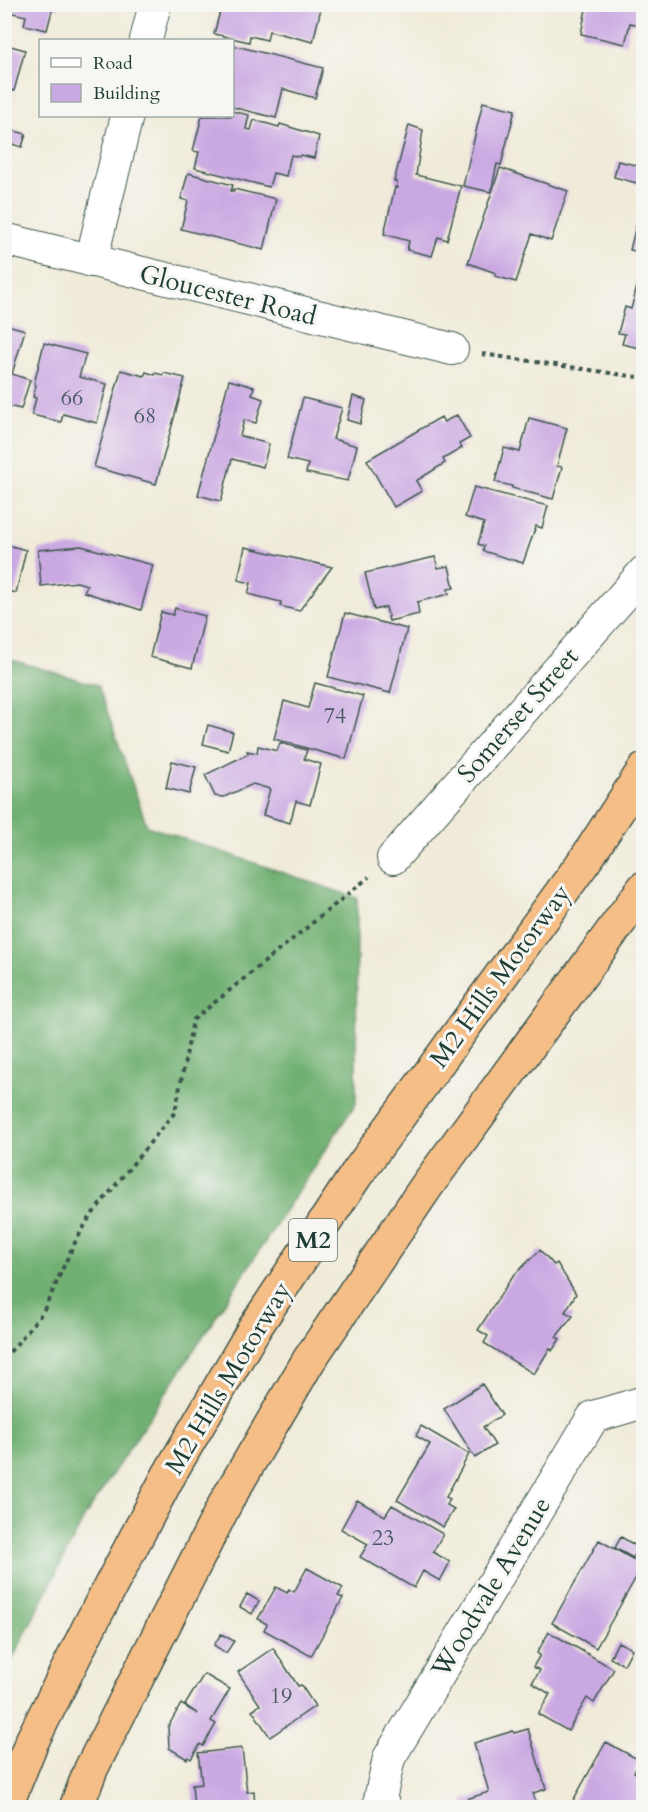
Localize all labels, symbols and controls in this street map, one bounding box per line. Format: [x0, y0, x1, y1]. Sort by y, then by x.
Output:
legend [39, 39, 234, 117]
text: Road [93, 51, 133, 76]
text: Building [93, 81, 161, 106]
street label: Gloucester Road [136, 256, 320, 334]
house number: 66 [61, 383, 83, 413]
house number: 68 [134, 401, 156, 431]
street label: Somerset Street [449, 640, 587, 790]
house number: 74 [324, 701, 346, 731]
street label: M2 Hills Motorway [422, 877, 579, 1075]
road number: M2 [289, 1219, 337, 1261]
street label: M2 Hills Motorway [157, 1275, 299, 1481]
street label: Woodvale Avenue [423, 1490, 559, 1685]
house number: 23 [372, 1523, 394, 1553]
house number: 19 [270, 1681, 292, 1711]

